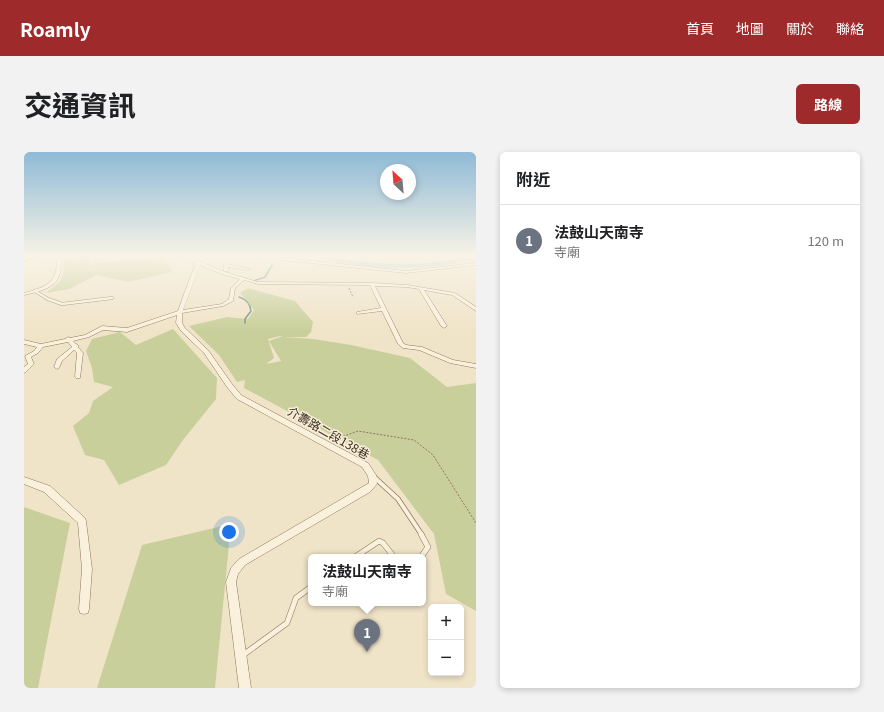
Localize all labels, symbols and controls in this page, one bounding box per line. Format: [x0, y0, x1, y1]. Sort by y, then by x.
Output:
text: Roamly [20, 15, 91, 42]
text: 首頁 [686, 18, 714, 38]
text: 地圖 [736, 18, 764, 38]
text: 關於 [786, 18, 814, 38]
text: 聯絡 [836, 18, 864, 38]
text: 交通資訊 [24, 84, 136, 124]
button: 路線 [796, 84, 860, 124]
north arrow [380, 164, 416, 200]
text: 附近 [516, 166, 550, 191]
text: 法鼓山天南寺 [554, 221, 644, 242]
text: 1 [525, 231, 533, 250]
text: 120 m [807, 231, 844, 250]
text: 寺廟 [554, 242, 580, 261]
street label: 介壽路二段138巷 [285, 402, 373, 462]
your location [219, 522, 239, 542]
popup [308, 554, 426, 606]
text: 法鼓山天南寺 [322, 560, 412, 581]
text: 寺廟 [322, 581, 348, 600]
map controls [428, 604, 464, 676]
button: + [428, 604, 464, 640]
pin: 1 [354, 619, 380, 652]
button: − [428, 640, 464, 676]

